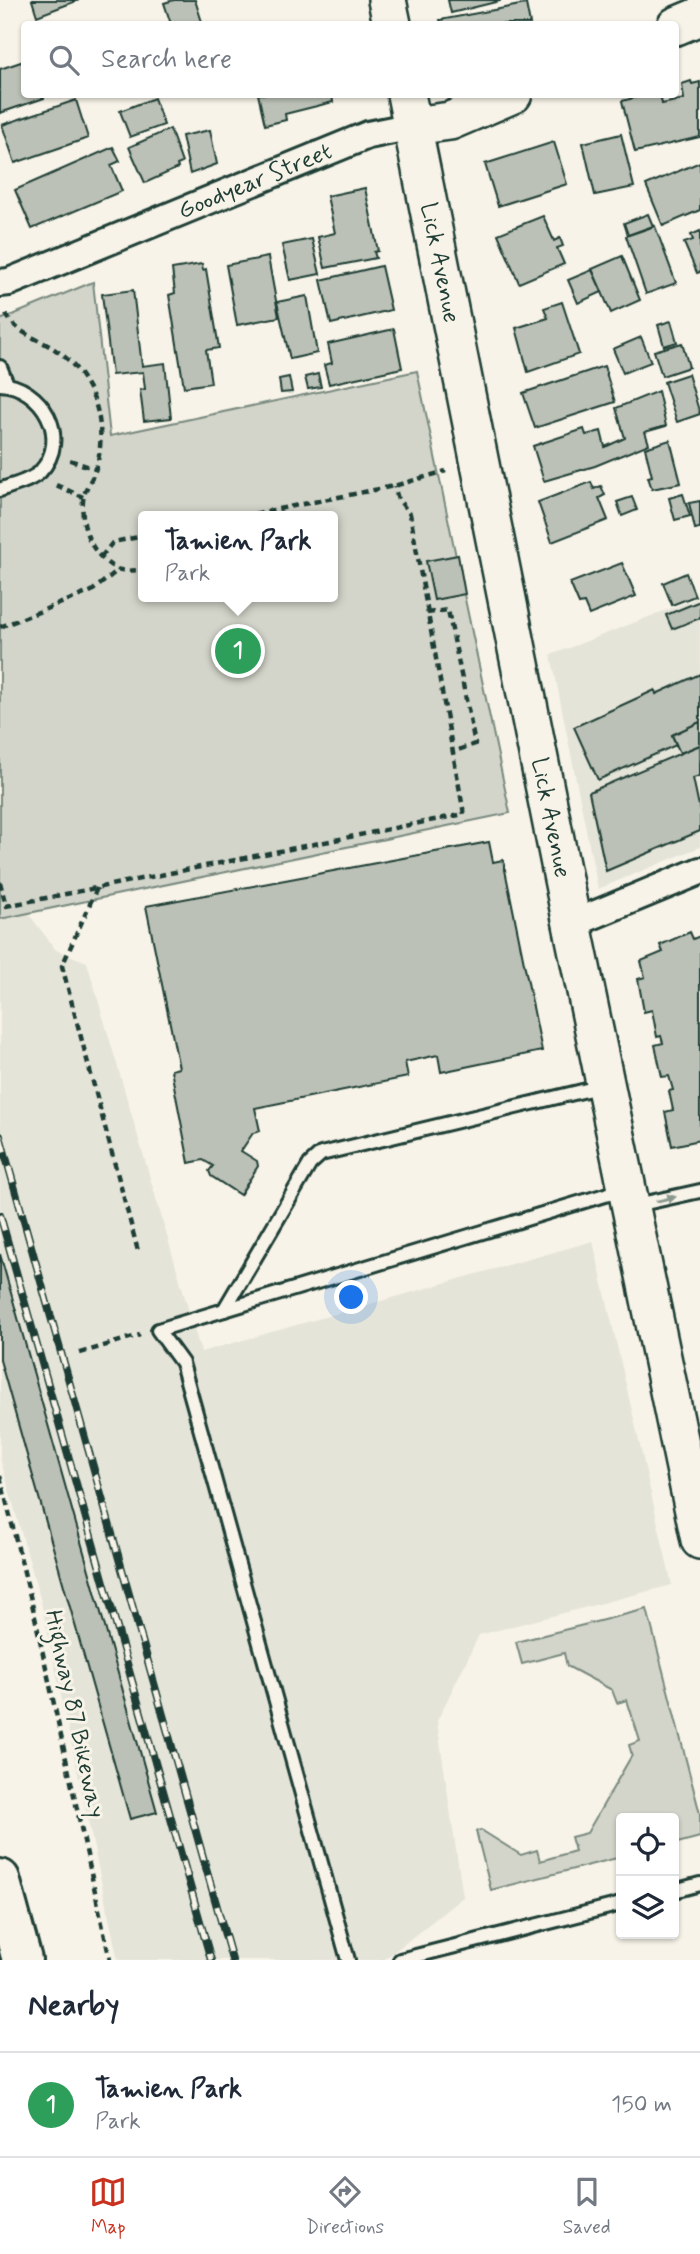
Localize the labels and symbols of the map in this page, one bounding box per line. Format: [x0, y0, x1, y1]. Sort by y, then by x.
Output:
street label: Goodyear Street [174, 136, 337, 227]
street label: Lick Avenue [413, 200, 467, 325]
pin: 1 [215, 625, 261, 677]
street label: Lick Avenue [524, 755, 578, 881]
one-way arrow [655, 1193, 677, 1204]
your location [334, 1280, 368, 1314]
street label: Highway 87 Bikeway [34, 1607, 111, 1822]

